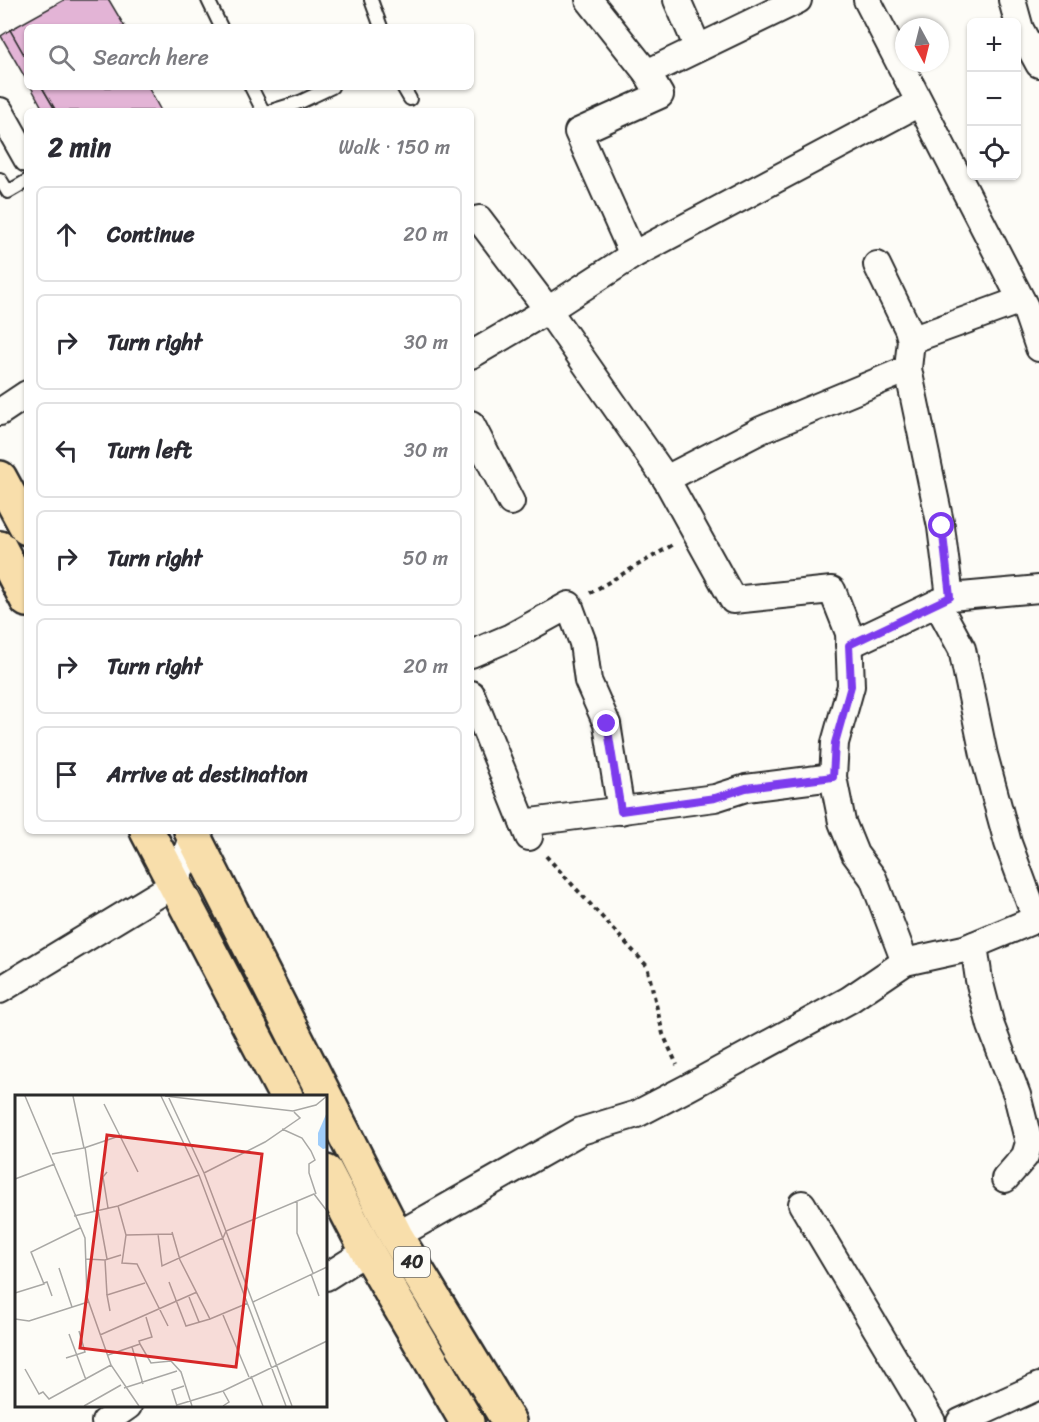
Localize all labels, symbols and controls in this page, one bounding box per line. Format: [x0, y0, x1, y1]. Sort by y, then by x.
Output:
north arrow [895, 18, 949, 72]
map controls [967, 18, 1021, 180]
button: + [967, 18, 1021, 72]
search box [24, 24, 474, 90]
text: Search here [93, 38, 209, 77]
icon: search [45, 41, 78, 74]
button: − [967, 72, 1021, 126]
text: 2 min [48, 124, 111, 170]
button: locate [967, 126, 1021, 180]
text: Walk · 150 m [338, 130, 450, 165]
text: Continue [107, 215, 195, 254]
text: 20 m [403, 217, 448, 252]
icon: ahead [50, 218, 83, 251]
text: Turn right [107, 323, 202, 362]
text: 30 m [404, 325, 448, 360]
icon: right [50, 326, 83, 359]
text: Turn left [107, 431, 192, 470]
text: 30 m [404, 433, 448, 468]
icon: left [50, 434, 83, 467]
route start [928, 512, 954, 538]
text: Turn right [107, 539, 202, 578]
text: 50 m [403, 541, 448, 576]
icon: right [50, 542, 83, 575]
text: Turn right [107, 647, 202, 686]
text: 20 m [403, 649, 448, 684]
icon: right [50, 650, 83, 683]
route end [593, 710, 619, 736]
text: Arrive at destination [107, 755, 308, 794]
icon: arrive [50, 758, 83, 791]
inset map [15, 1095, 327, 1407]
road number: 40 [394, 1247, 430, 1277]

